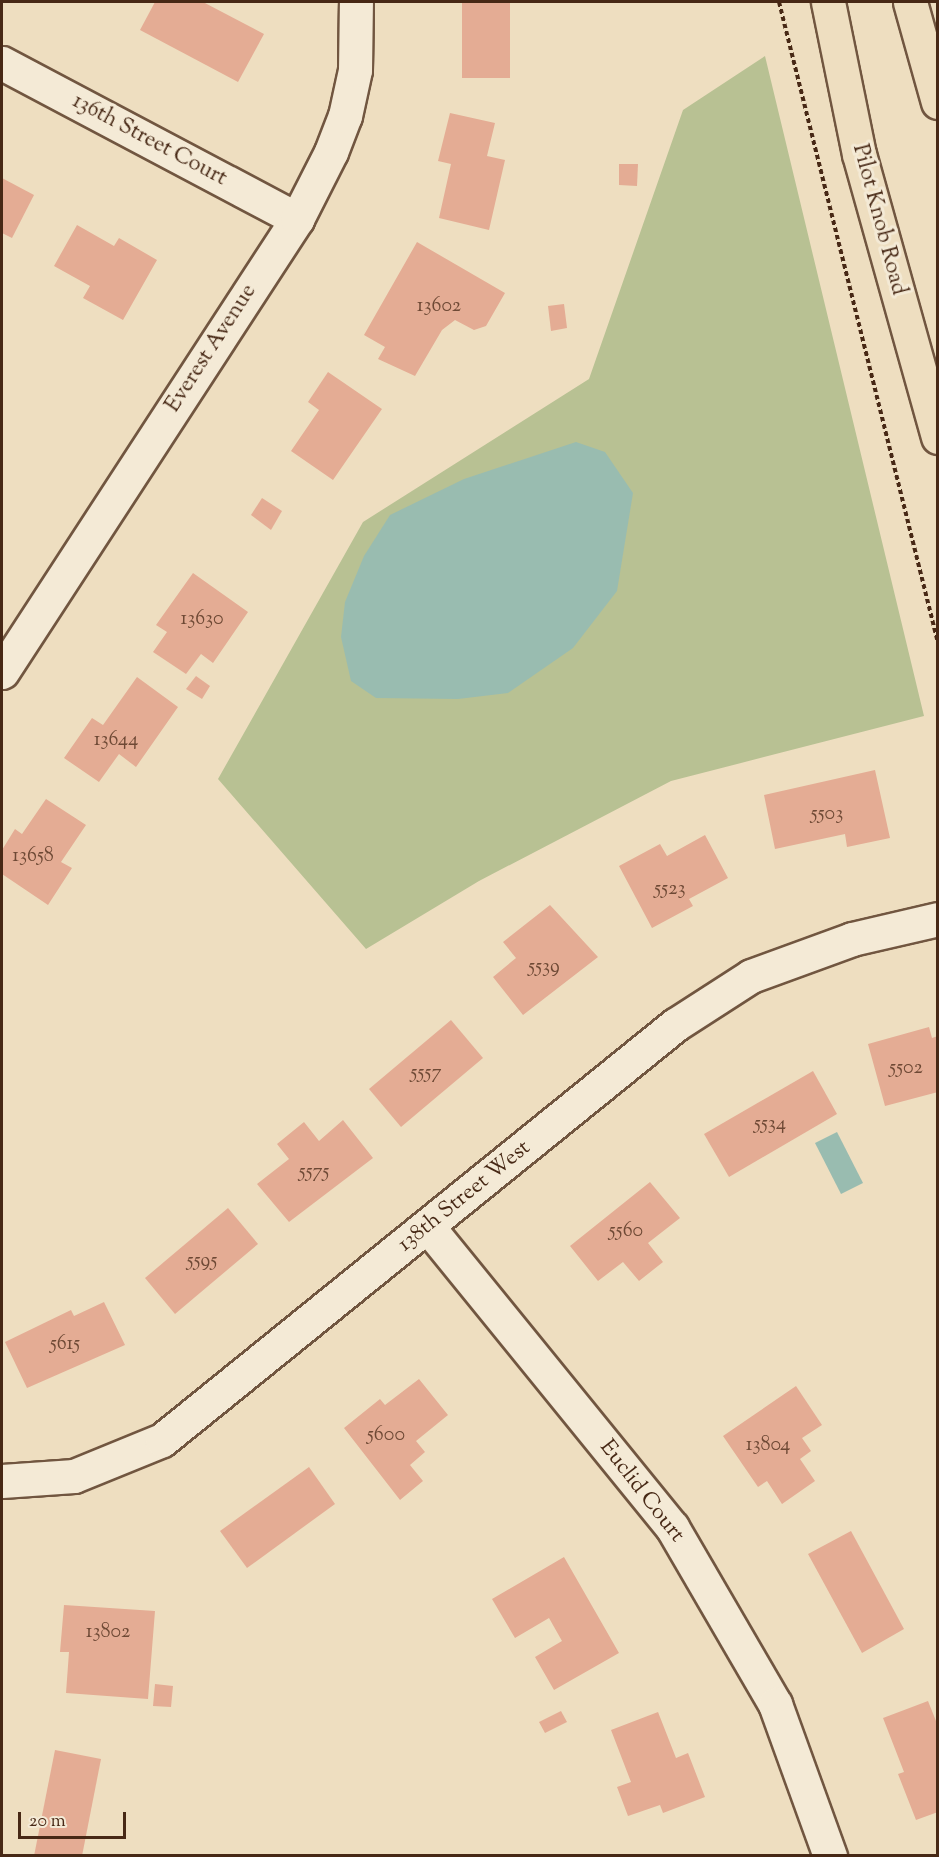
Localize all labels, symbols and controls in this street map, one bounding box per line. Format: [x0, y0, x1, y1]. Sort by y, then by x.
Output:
street label: 136th Street Court [67, 89, 231, 193]
street label: Pilot Knob Road [845, 142, 911, 298]
street label: Everest Avenue [161, 280, 263, 418]
house number: 13602 [417, 294, 461, 318]
house number: 13630 [180, 607, 224, 631]
house number: 13644 [94, 728, 138, 752]
house number: 5503 [811, 802, 843, 826]
house number: 13658 [12, 844, 54, 868]
house number: 5523 [654, 877, 686, 901]
house number: 5539 [528, 955, 560, 979]
house number: 5502 [889, 1056, 923, 1080]
house number: 5557 [411, 1061, 441, 1085]
house number: 5534 [754, 1112, 786, 1136]
street label: 138th Street West [393, 1136, 537, 1258]
house number: 5575 [299, 1160, 329, 1184]
house number: 5560 [609, 1219, 643, 1243]
house number: 5595 [187, 1249, 217, 1273]
house number: 5615 [50, 1332, 80, 1356]
house number: 5600 [367, 1423, 405, 1447]
house number: 13804 [746, 1433, 790, 1457]
street label: Euclid Court [593, 1435, 689, 1549]
house number: 13802 [86, 1620, 130, 1644]
scale bar [21, 1800, 129, 1838]
text: 20 m [29, 1809, 66, 1835]

